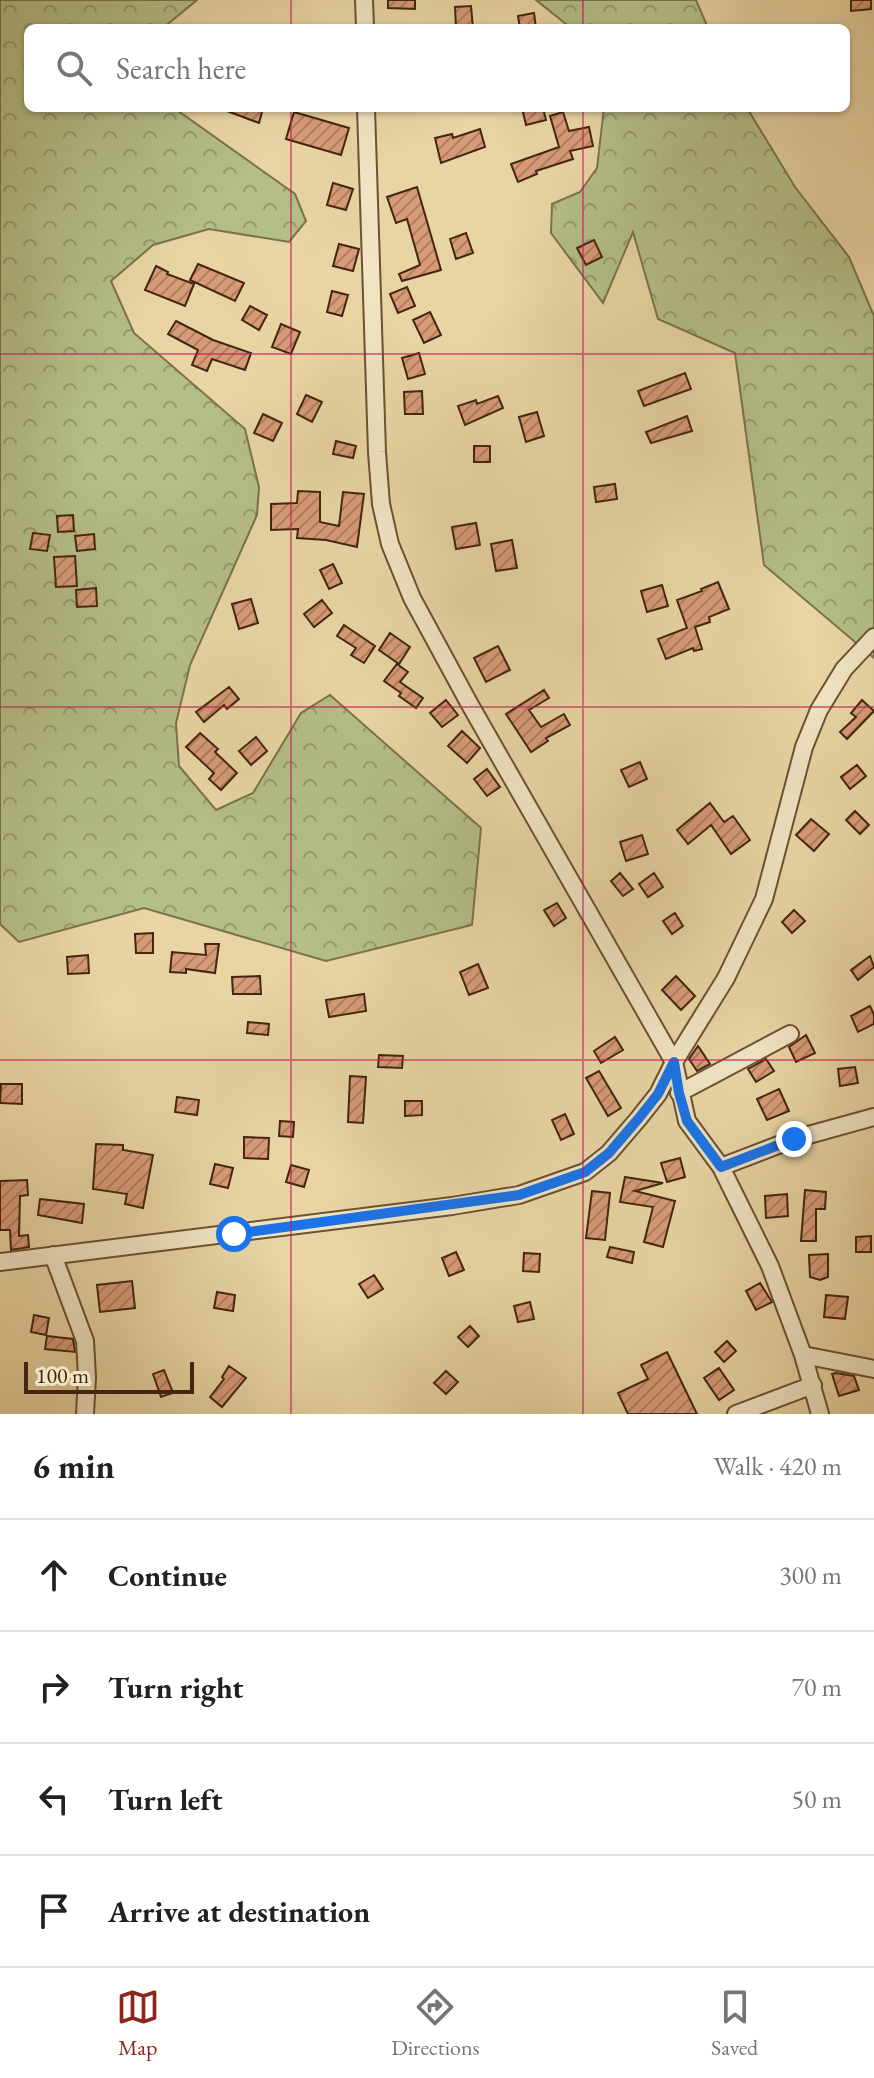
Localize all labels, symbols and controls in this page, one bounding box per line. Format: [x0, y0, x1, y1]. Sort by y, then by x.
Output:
search box [24, 24, 850, 112]
icon: search [52, 46, 96, 90]
text: Search here [116, 49, 246, 88]
route end [776, 1121, 812, 1157]
route start [216, 1216, 252, 1252]
scale bar [24, 1358, 194, 1394]
text: 100 m [36, 1361, 89, 1390]
text: 6 min [32, 1444, 115, 1488]
text: Walk · 420 m [714, 1449, 842, 1483]
icon: ahead [32, 1553, 76, 1597]
text: Continue [108, 1556, 227, 1595]
text: 300 m [779, 1558, 842, 1592]
icon: right [32, 1665, 76, 1709]
text: Turn right [108, 1668, 244, 1707]
text: 70 m [792, 1670, 842, 1704]
icon: left [32, 1777, 76, 1821]
text: Turn left [108, 1780, 222, 1819]
text: 50 m [792, 1782, 842, 1816]
icon: arrive [32, 1889, 76, 1933]
text: Arrive at destination [108, 1892, 370, 1931]
tab: Map [116, 1985, 160, 2062]
tab: Directions [391, 1985, 480, 2062]
tab: Saved [711, 1985, 758, 2062]

